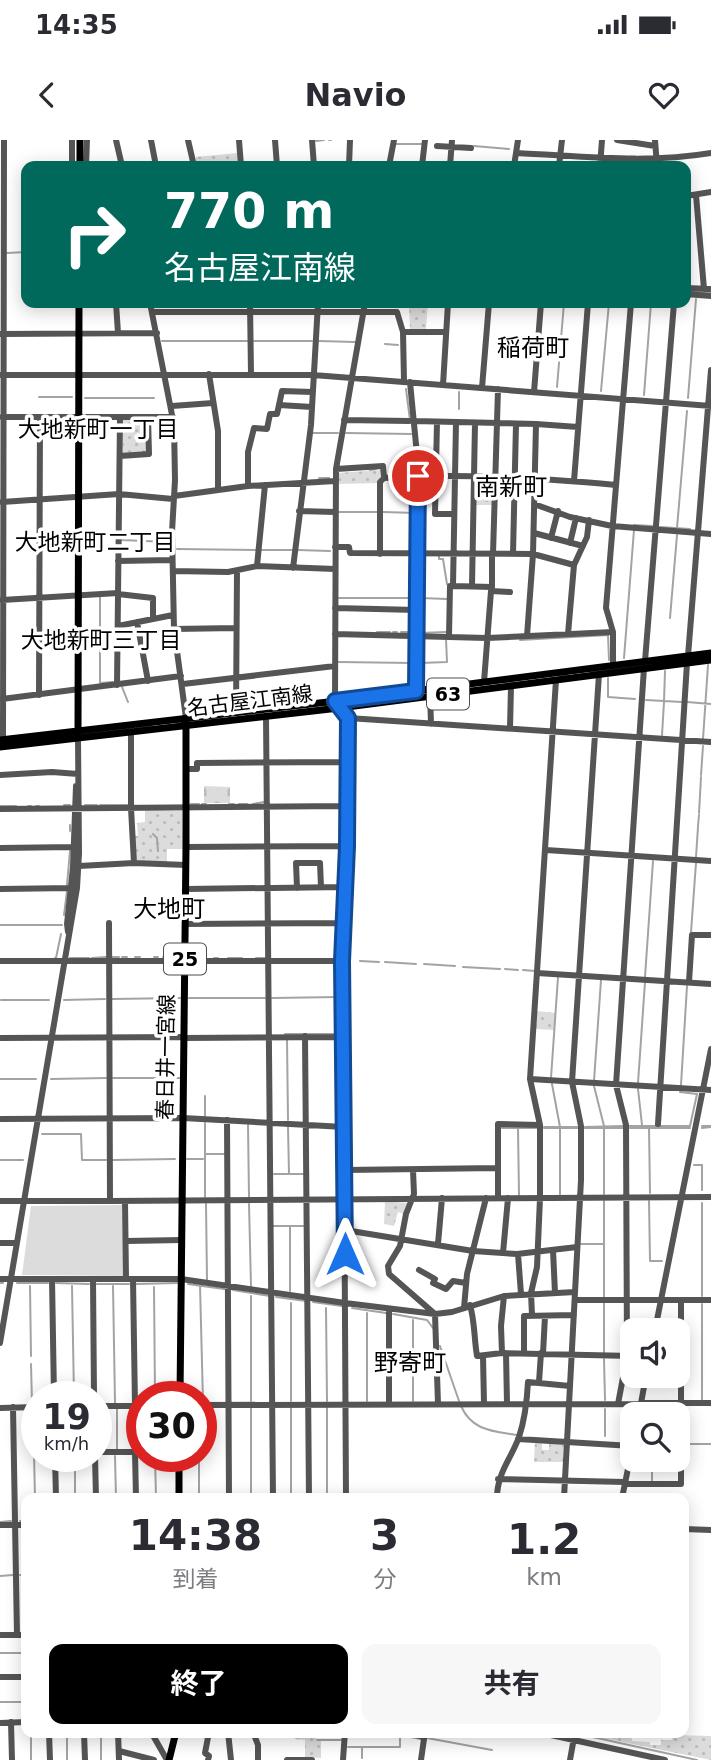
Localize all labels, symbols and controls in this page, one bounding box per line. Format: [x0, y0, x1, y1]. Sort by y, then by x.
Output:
text: 14:35 [35, 10, 118, 40]
icon: back [28, 76, 66, 114]
text: Navio [304, 76, 407, 114]
icon: heart [645, 76, 683, 114]
text: 770 m [164, 183, 334, 240]
icon: right [49, 189, 140, 280]
text: 名古屋江南線 [164, 249, 356, 287]
district label: 稲荷町 [497, 334, 569, 362]
district label: 大地新町一丁目 [18, 416, 179, 442]
pin [388, 446, 448, 506]
icon: arrive [399, 457, 437, 495]
district label: 南新町 [475, 473, 547, 501]
district label: 大地新町二丁目 [15, 529, 176, 555]
district label: 大地新町三丁目 [21, 627, 182, 653]
road number: 63 [427, 678, 469, 709]
street label: 名古屋江南線 [186, 681, 314, 721]
district label: 大地町 [133, 895, 205, 923]
road number: 25 [164, 944, 206, 974]
street label: 春日井一宮線 [153, 994, 179, 1120]
position arrow [308, 1217, 382, 1291]
map controls [620, 1318, 690, 1472]
button: sound [620, 1318, 690, 1388]
district label: 野寄町 [374, 1349, 446, 1377]
speed limit sign: 30 [126, 1381, 217, 1472]
text: 19 [42, 1397, 91, 1437]
button: search [620, 1402, 690, 1472]
text: km/h [44, 1433, 89, 1454]
text: 14:38 [129, 1511, 262, 1560]
text: 3 [370, 1511, 399, 1560]
text: 1.2 [507, 1515, 581, 1564]
text: km [526, 1564, 562, 1590]
text: 到着 [173, 1566, 219, 1592]
text: 分 [373, 1566, 396, 1592]
button: 終了 [49, 1644, 348, 1724]
button: 共有 [362, 1644, 661, 1724]

